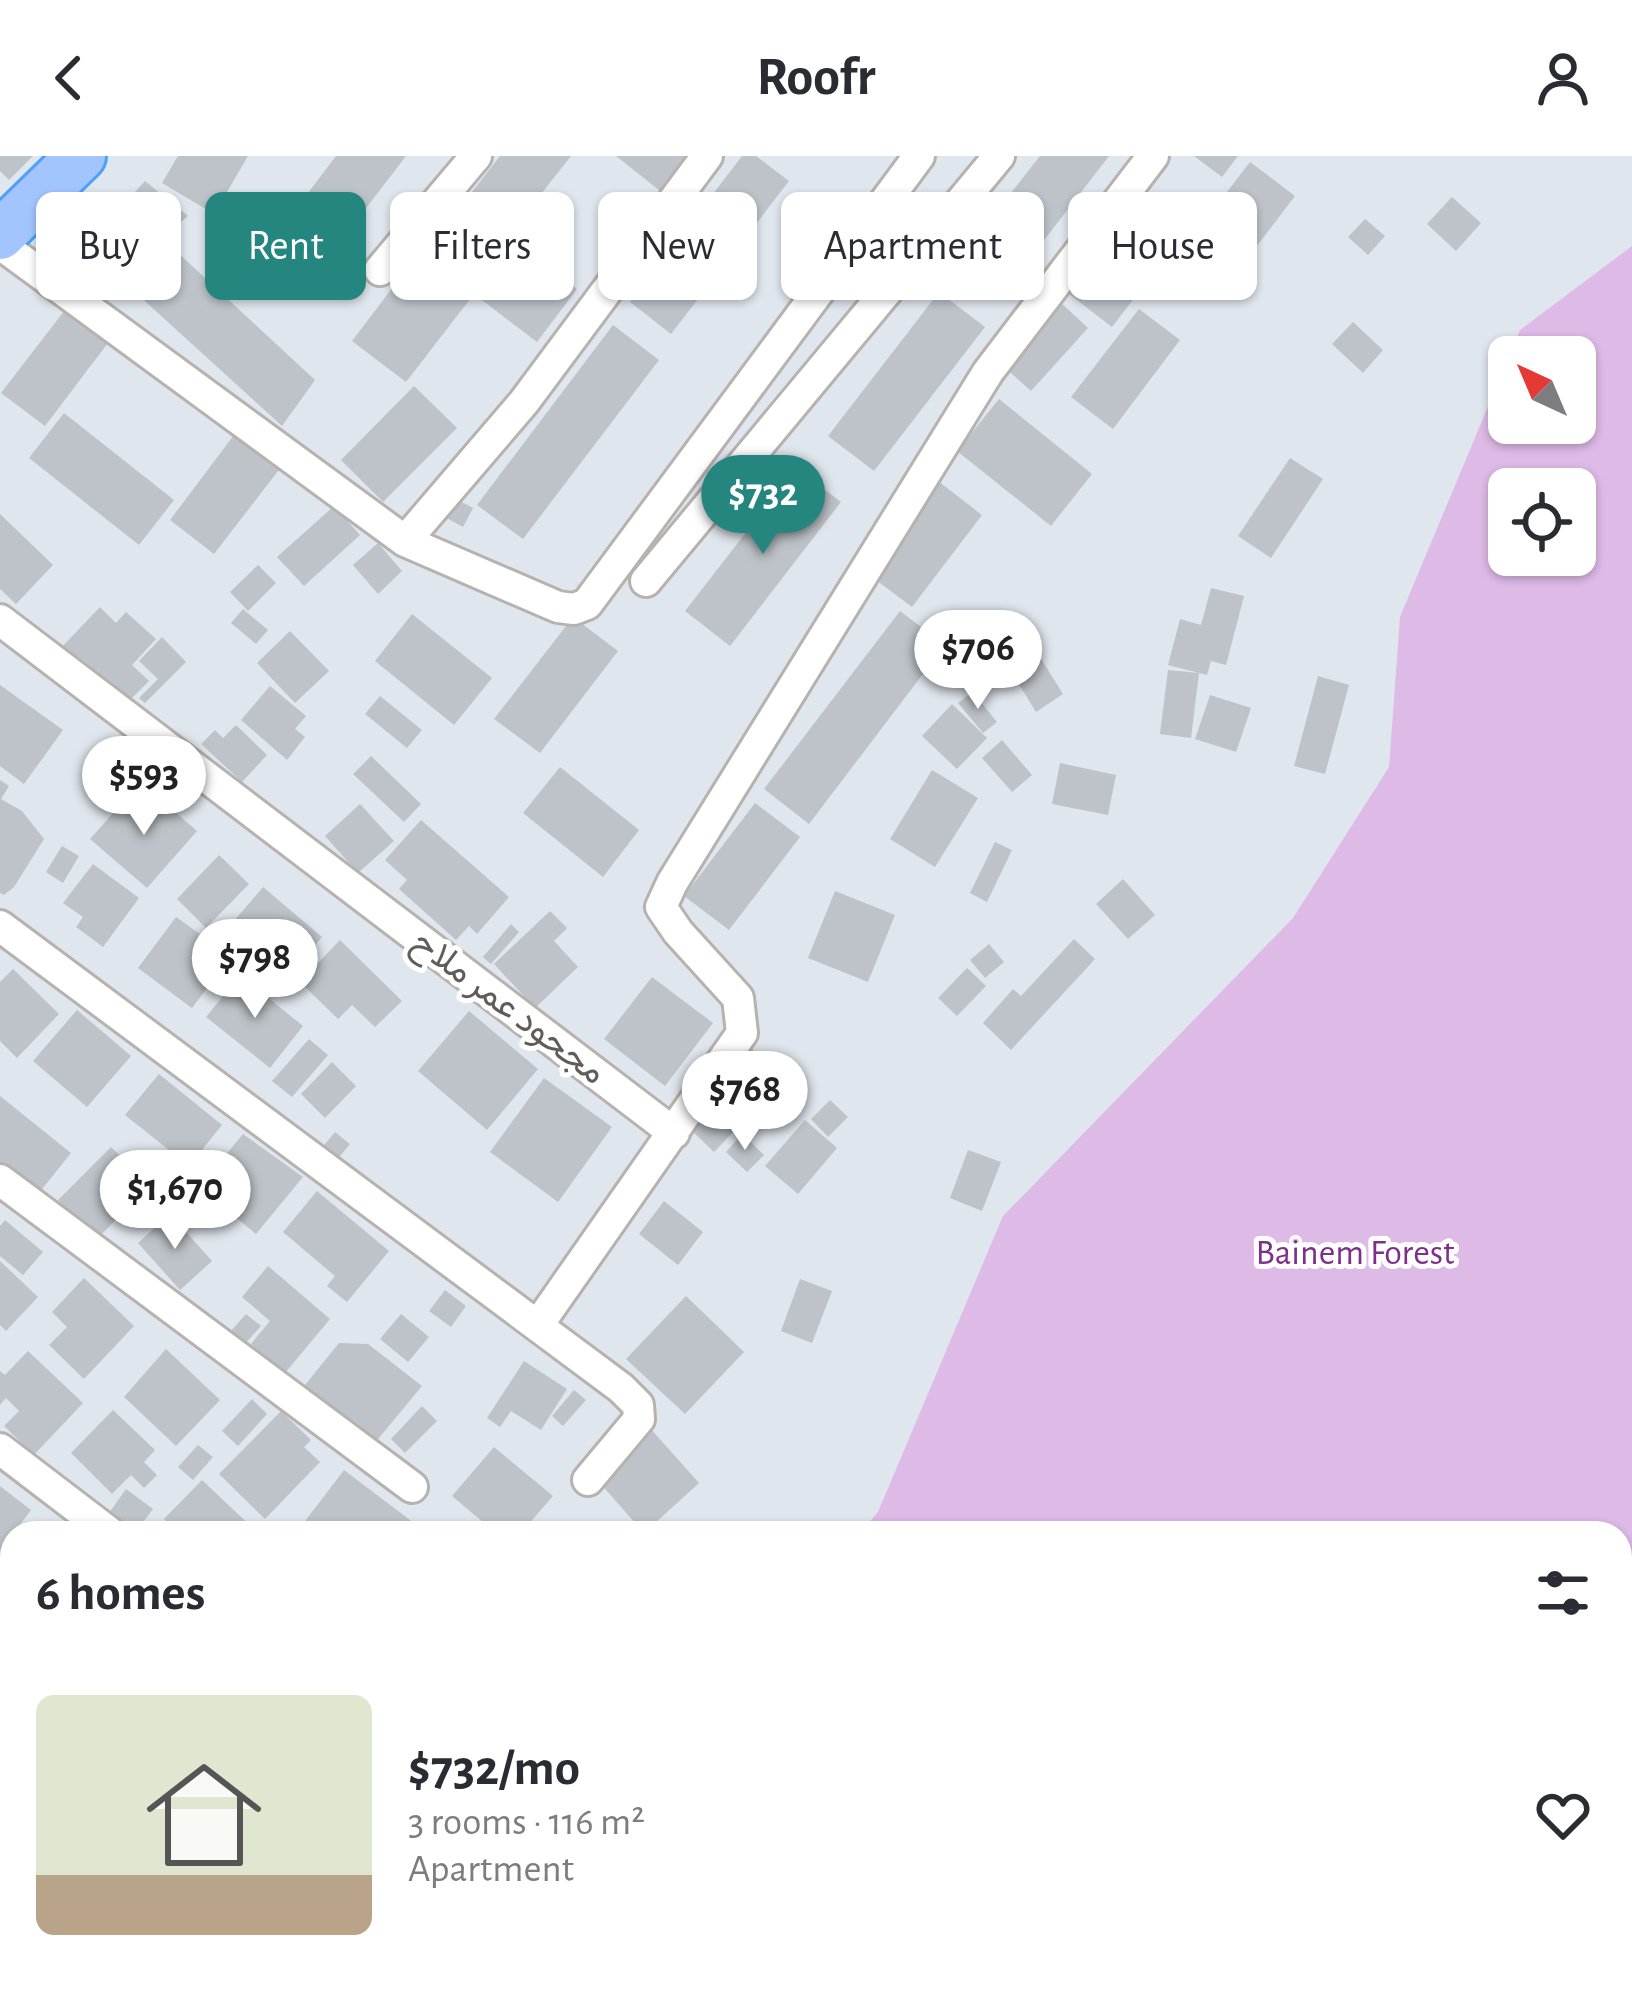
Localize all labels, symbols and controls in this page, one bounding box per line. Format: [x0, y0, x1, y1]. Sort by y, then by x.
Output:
icon: back [36, 45, 102, 111]
icon: person [1530, 45, 1596, 111]
text: Roofr [757, 51, 875, 105]
chip: Buy [36, 192, 181, 300]
chip: Rent [205, 192, 366, 300]
chip: Filters [390, 192, 574, 300]
chip: New [598, 192, 757, 300]
chip: Apartment [781, 192, 1044, 300]
chip: House [1068, 192, 1257, 300]
north arrow [1488, 336, 1596, 444]
map controls [1488, 336, 1596, 576]
pin: $732 [692, 455, 834, 557]
button: locate [1488, 468, 1596, 576]
text: $732 [728, 474, 798, 513]
pin: $706 [907, 610, 1049, 712]
text: $706 [941, 629, 1015, 668]
pin: $593 [73, 736, 215, 838]
text: $593 [109, 755, 179, 794]
pin: $798 [184, 919, 326, 1021]
street label: مجحود عمر ملاح [403, 923, 612, 1095]
text: $798 [219, 938, 291, 977]
pin: $768 [674, 1051, 816, 1153]
text: $768 [709, 1070, 781, 1109]
pin: $1,670 [77, 1150, 273, 1252]
text: $1,670 [127, 1169, 223, 1208]
park label: Bainem Forest [1255, 1235, 1455, 1271]
icon: filters [1530, 1560, 1596, 1626]
text: 6 homes [36, 1568, 205, 1619]
icon: home [132, 1743, 276, 1887]
text: $732/mo [408, 1743, 580, 1794]
icon: heart [1530, 1782, 1596, 1848]
text: 3 rooms · 116 m² [408, 1803, 645, 1842]
text: Apartment [408, 1850, 574, 1889]

